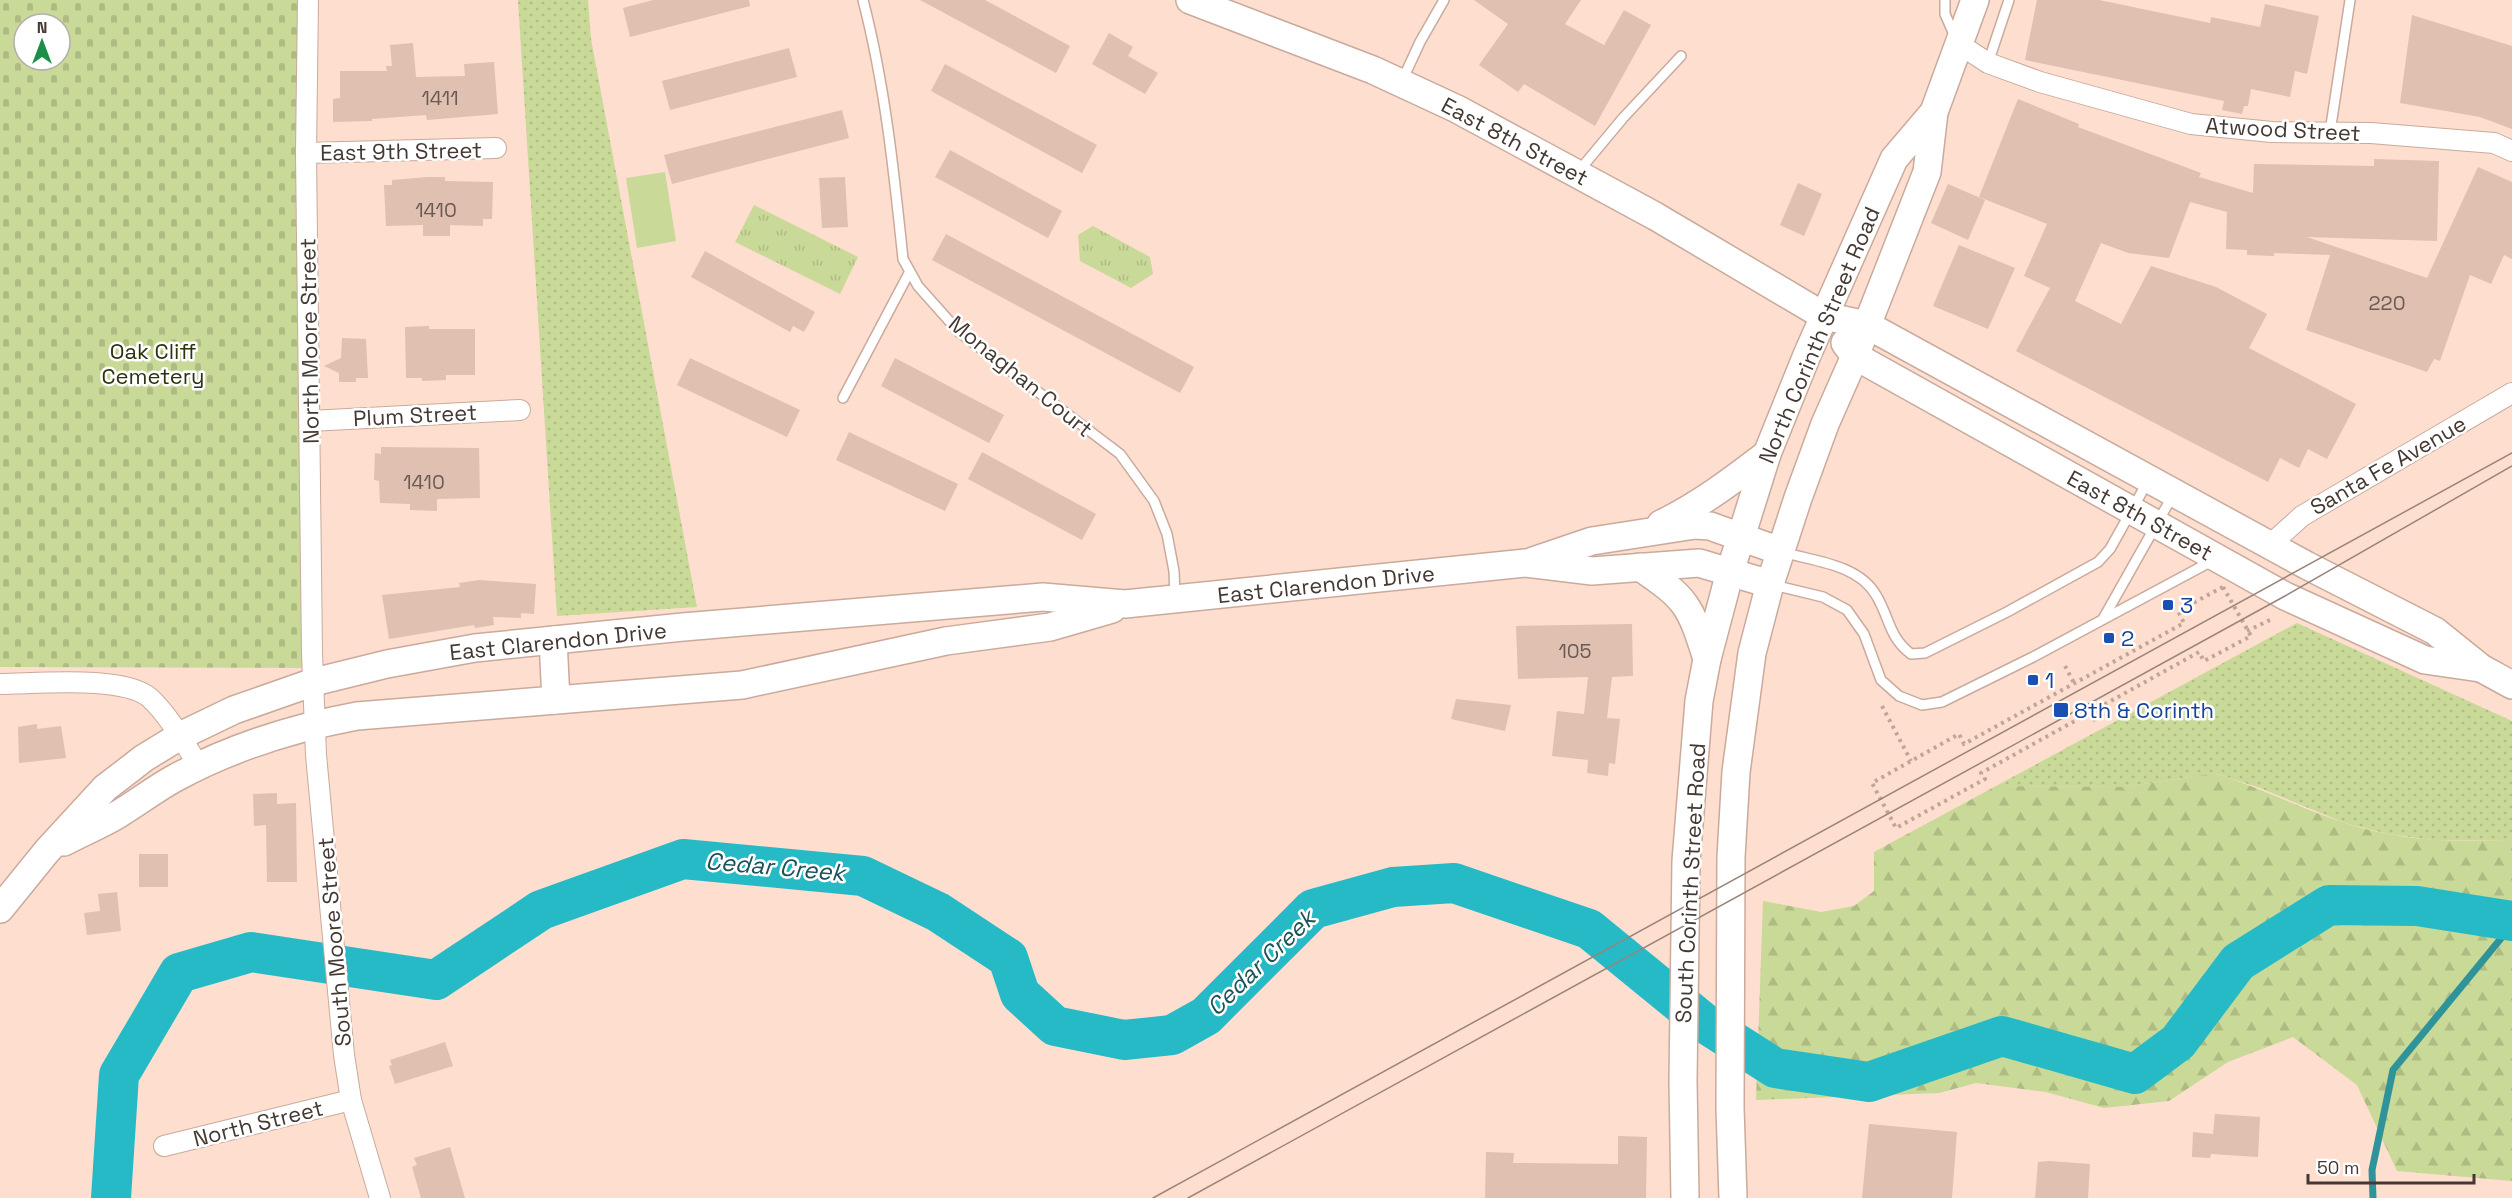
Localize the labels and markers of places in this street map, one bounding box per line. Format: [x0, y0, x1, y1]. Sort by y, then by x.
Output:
place label: 3 [2180, 591, 2193, 619]
marker: 3 [2161, 598, 2175, 612]
place label: 2 [2121, 624, 2134, 652]
marker: 2 [2102, 631, 2116, 645]
place label: 1 [2045, 666, 2054, 694]
marker: 1 [2026, 673, 2040, 687]
place label: 8th & Corinth [2074, 696, 2214, 724]
marker: 8th & Corinth [2052, 701, 2070, 719]

